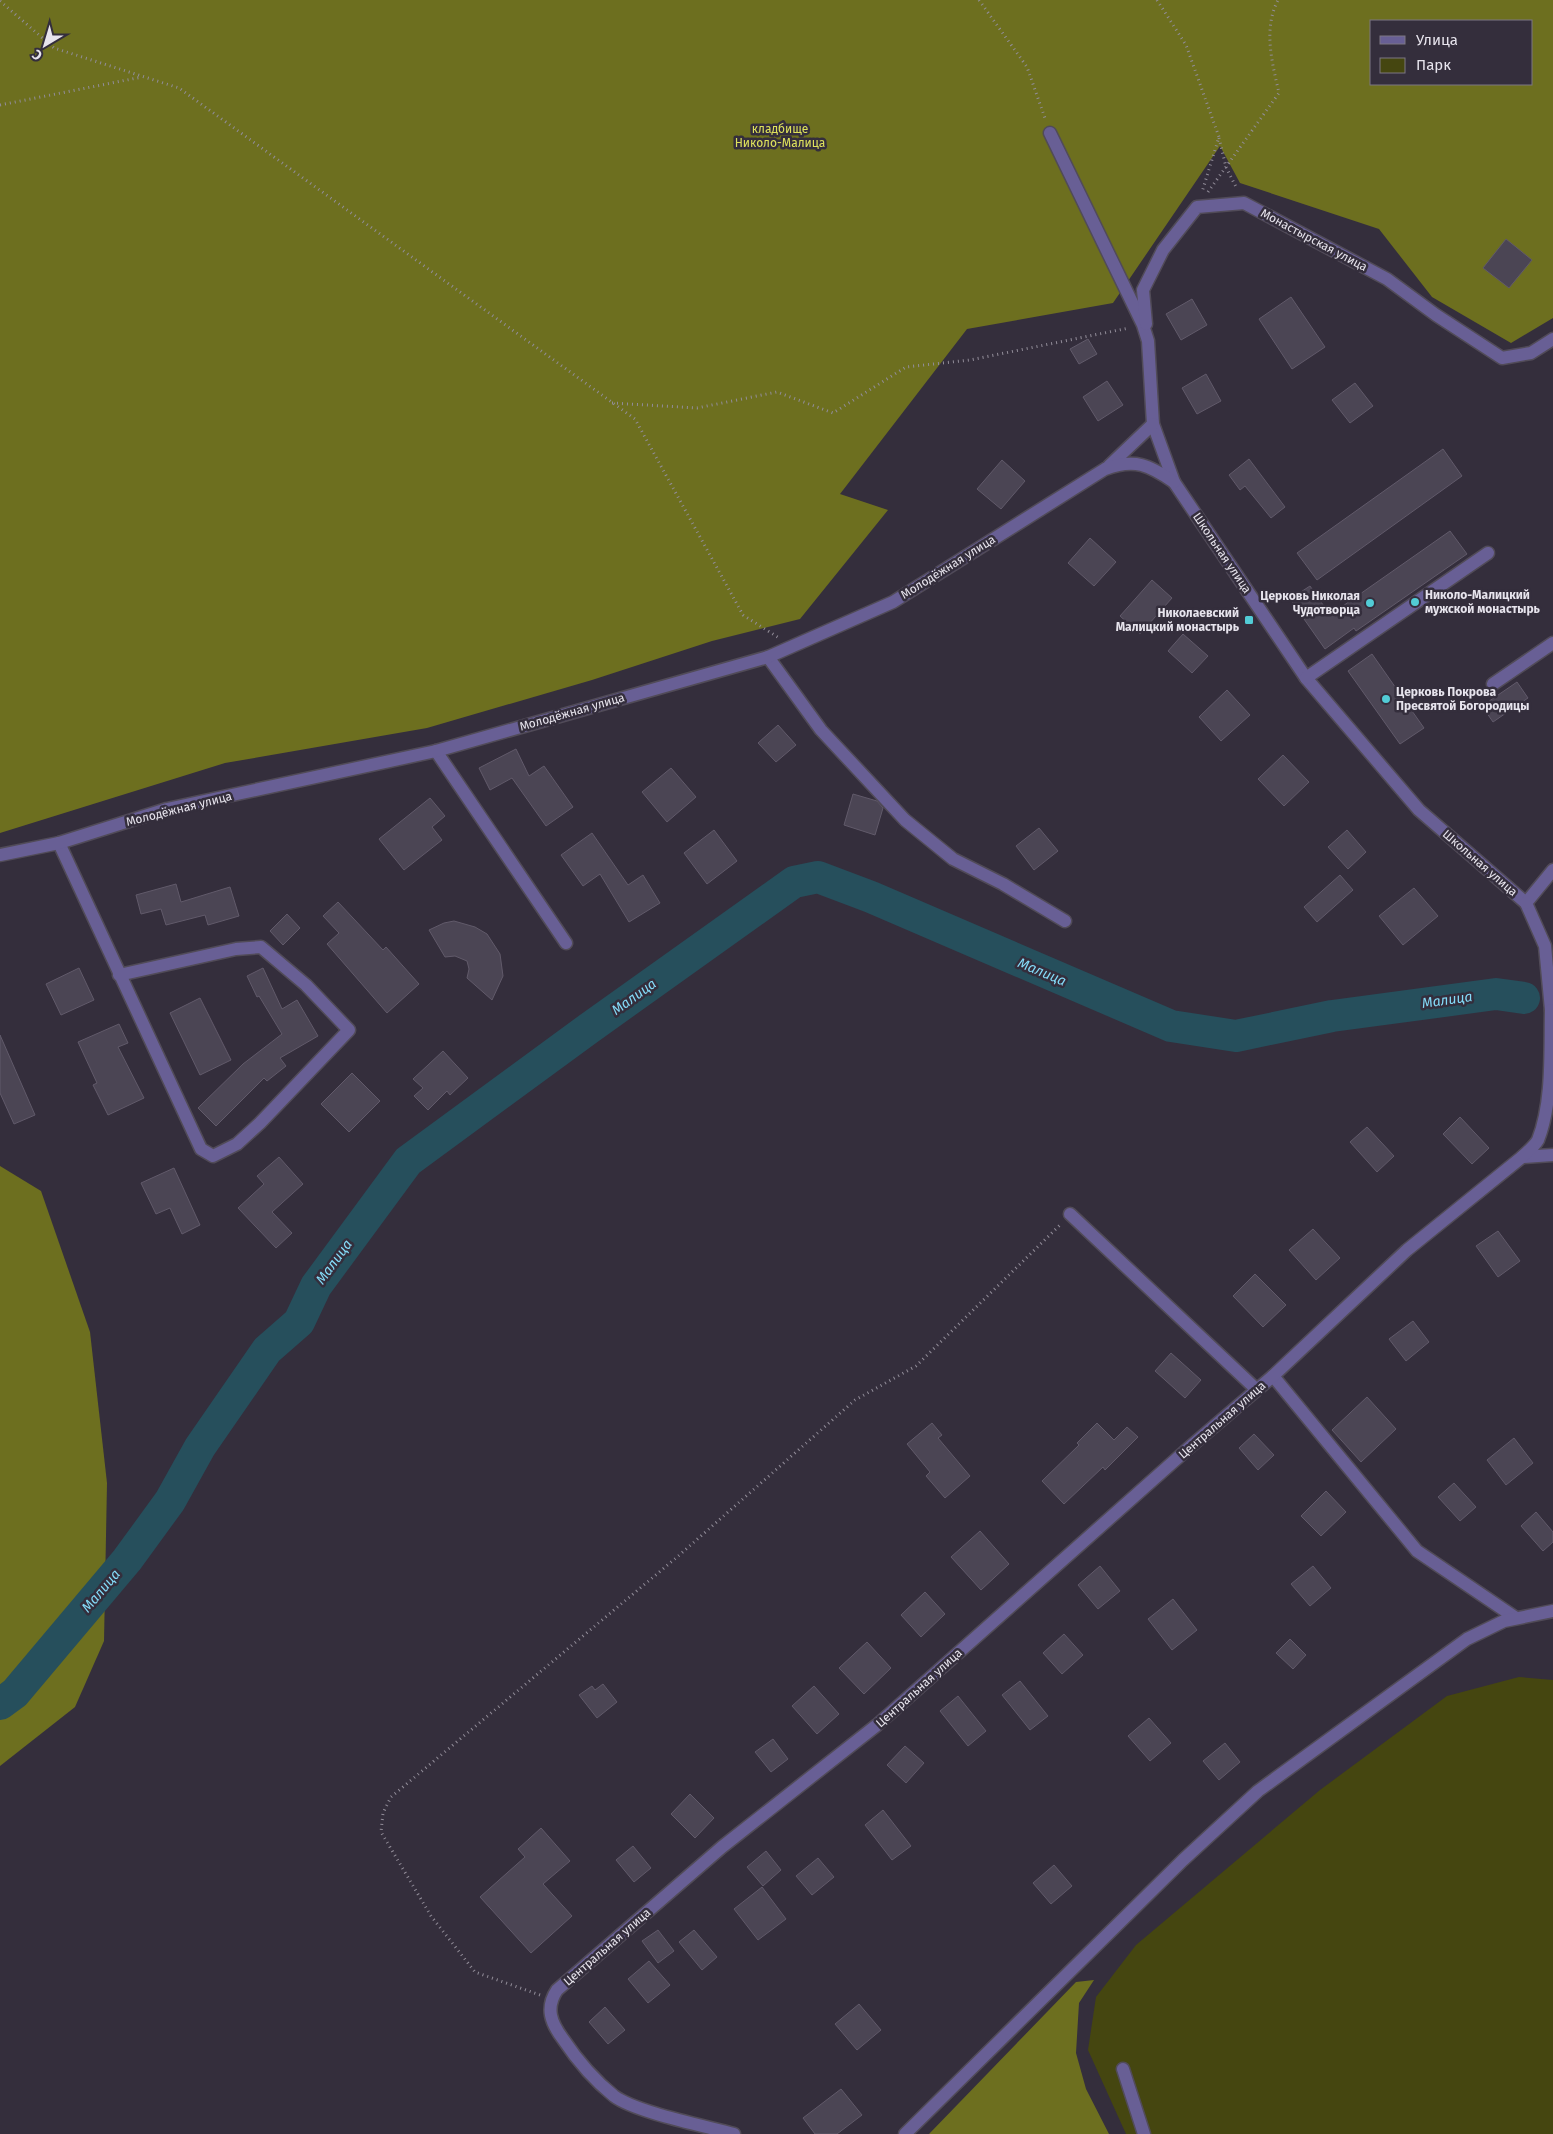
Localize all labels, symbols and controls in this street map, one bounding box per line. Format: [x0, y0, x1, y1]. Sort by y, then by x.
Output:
north arrow [20, 20, 70, 70]
legend [1370, 20, 1533, 85]
text: Улица [1416, 31, 1458, 49]
text: С [29, 46, 46, 64]
text: Парк [1416, 56, 1451, 74]
park label: кладбище Николо-Малица [735, 122, 825, 150]
street label: Монастырская улица [1258, 206, 1370, 274]
street label: Школьная улица [1190, 510, 1254, 596]
street label: Молодёжная улица [898, 532, 998, 602]
place label: Николо-Малицкий мужской монастырь [1425, 588, 1541, 616]
place label: Церковь Николая Чудотворца [1260, 589, 1360, 617]
marker: Николо-Малицкий мужской монастырь [1409, 596, 1421, 608]
marker: Церковь Николая Чудотворца [1364, 597, 1376, 609]
place label: Николаевский Малицкий монастырь [1116, 606, 1240, 634]
marker: Николаевский Малицкий монастырь [1243, 614, 1255, 626]
place label: Церковь Покрова Пресвятой Богородицы [1396, 685, 1529, 713]
street label: Молодёжная улица [518, 690, 626, 734]
marker: Церковь Покрова Пресвятой Богородицы [1380, 693, 1392, 705]
street label: Молодёжная улица [125, 789, 233, 829]
street label: Школьная улица [1440, 827, 1520, 899]
water label: Малица [1015, 954, 1069, 990]
water label: Малица [608, 975, 660, 1019]
water label: Малица [1421, 988, 1473, 1012]
water label: Малица [312, 1236, 356, 1288]
street label: Центральная улица [1176, 1378, 1268, 1462]
water label: Малица [78, 1566, 124, 1616]
street label: Центральная улица [873, 1646, 965, 1730]
street label: Центральная улица [561, 1905, 653, 1989]

